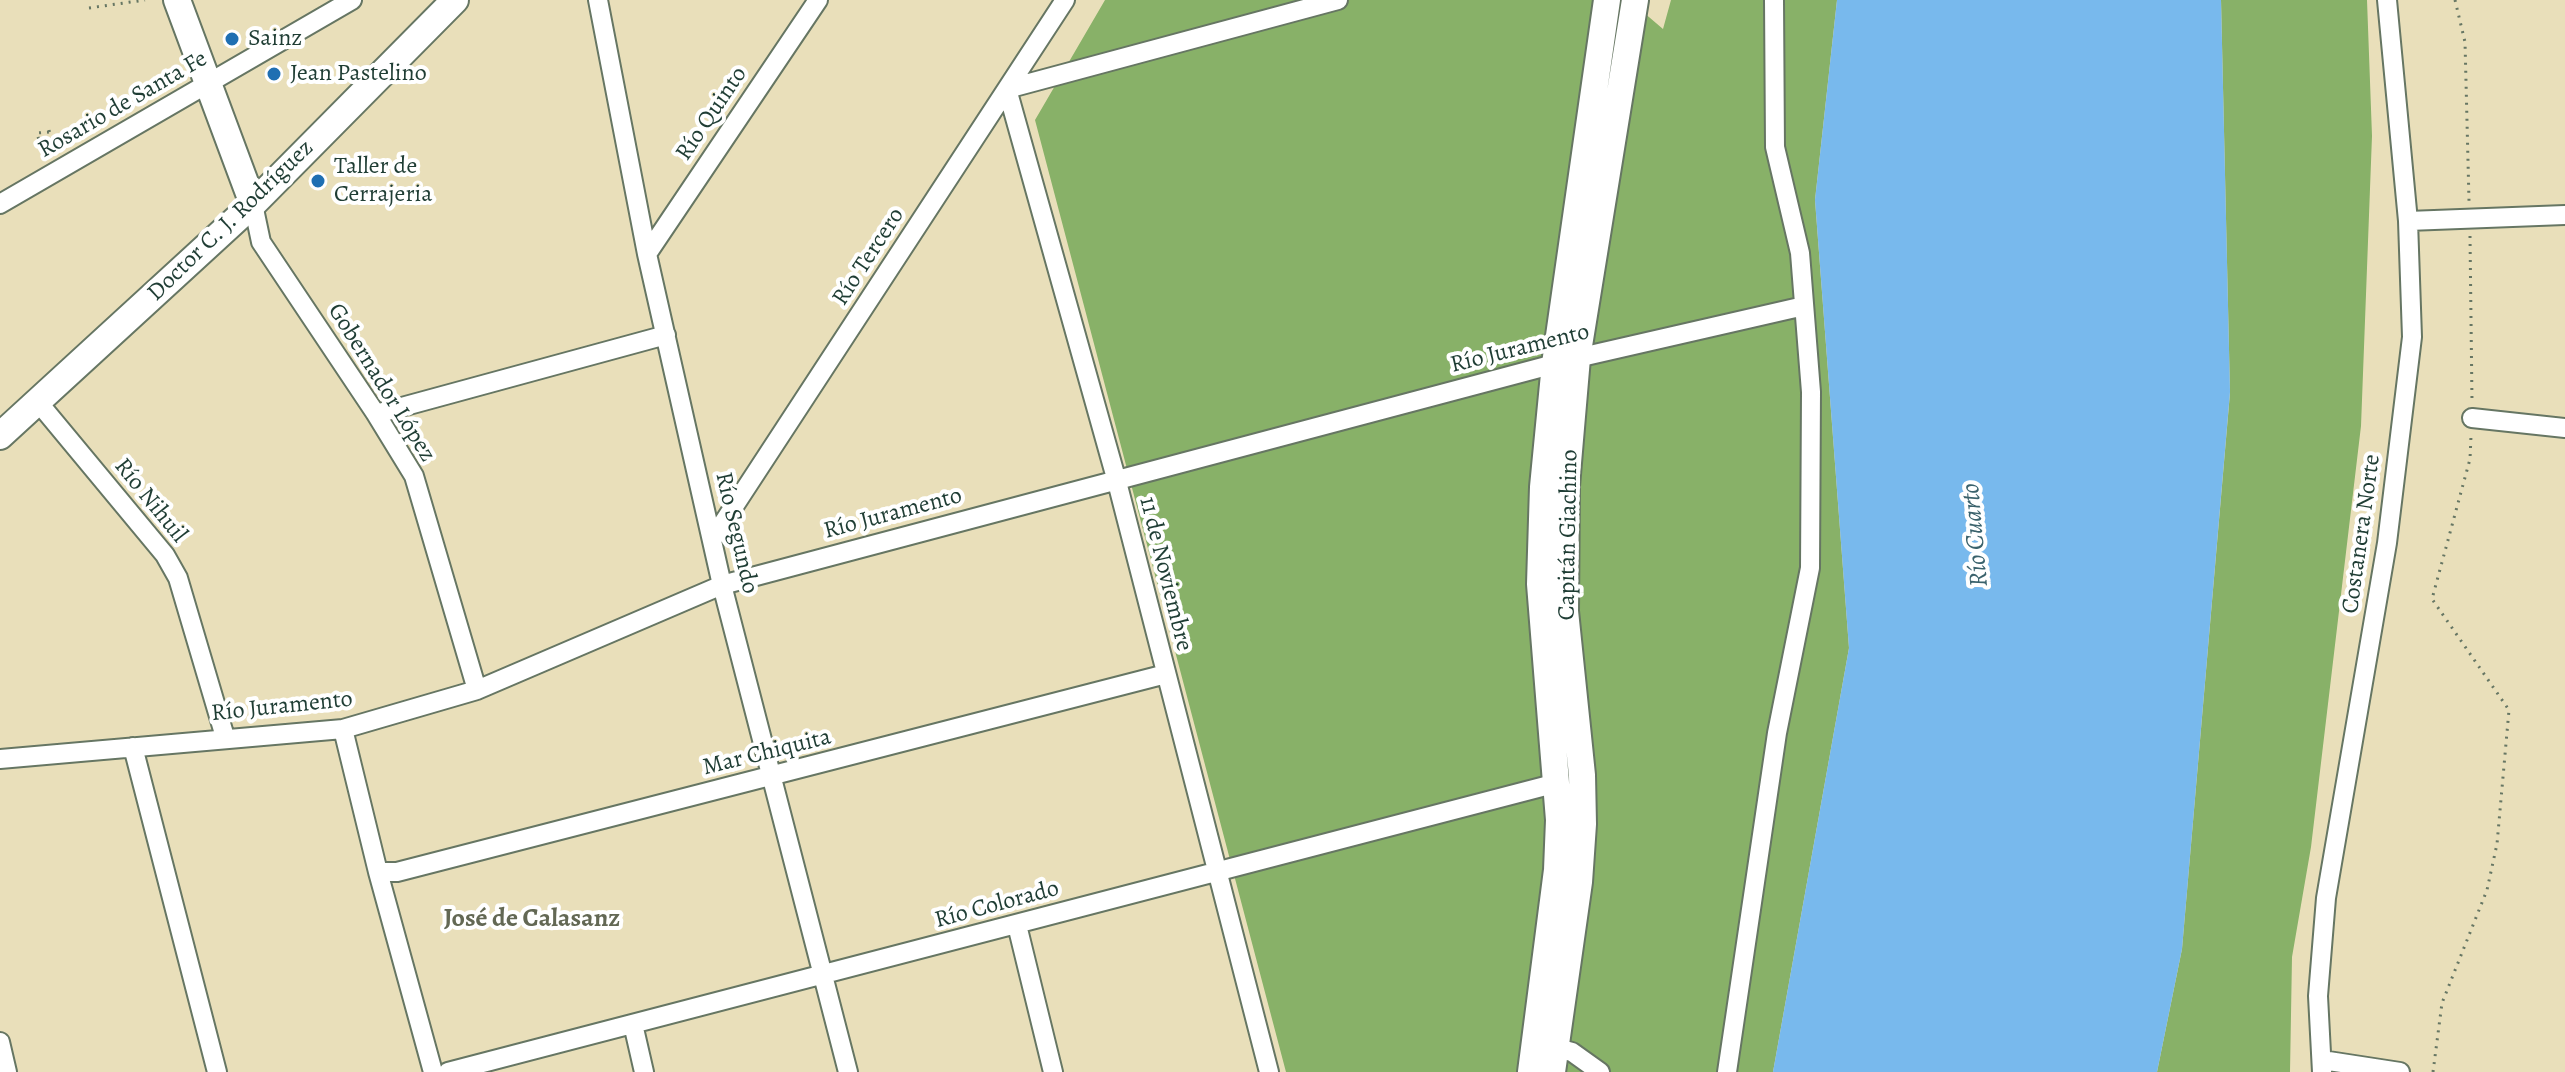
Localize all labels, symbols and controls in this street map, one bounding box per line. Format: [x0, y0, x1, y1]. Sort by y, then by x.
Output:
place label: Sainz [248, 25, 302, 53]
marker: Sainz [223, 30, 241, 48]
street label: Rosario de Santa Fe [33, 45, 213, 165]
place label: Jean Pastelino [290, 60, 427, 88]
street label: Río Quinto [670, 61, 754, 167]
marker: Jean Pastelino [265, 65, 283, 83]
street label: Doctor C. J. Rodríguez [142, 134, 320, 308]
place label: Taller de Cerrajeria [334, 153, 433, 209]
marker: Taller de Cerrajeria [309, 172, 327, 190]
street label: Río Tercero [827, 203, 911, 311]
street label: Gobernador López [321, 298, 441, 468]
street label: Río Juramento [1448, 318, 1592, 380]
street label: Capitán Giachino [1553, 449, 1585, 621]
street label: Costanera Norte [2337, 452, 2387, 616]
street label: Río Nihuil [107, 453, 193, 549]
street label: Río Segundo [708, 470, 764, 596]
street label: Río Juramento [821, 482, 965, 546]
water label: Río Cuarto [1956, 482, 1996, 588]
street label: 11 de Noviembre [1132, 494, 1198, 654]
street label: Río Juramento [210, 685, 354, 729]
street label: Mar Chiquita [700, 723, 834, 783]
street label: Río Colorado [932, 875, 1062, 935]
district label: José de Calasanz [444, 904, 620, 936]

